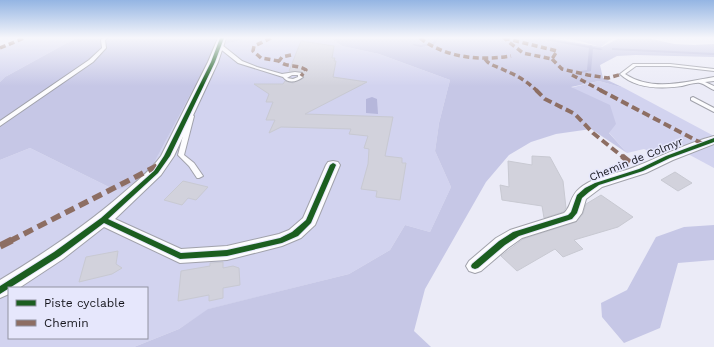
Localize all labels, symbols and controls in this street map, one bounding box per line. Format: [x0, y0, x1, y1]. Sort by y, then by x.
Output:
street label: Chemin de Colmyr [588, 135, 685, 184]
legend [8, 287, 148, 339]
text: Piste cyclable [44, 296, 125, 310]
text: Chemin [44, 316, 89, 330]

